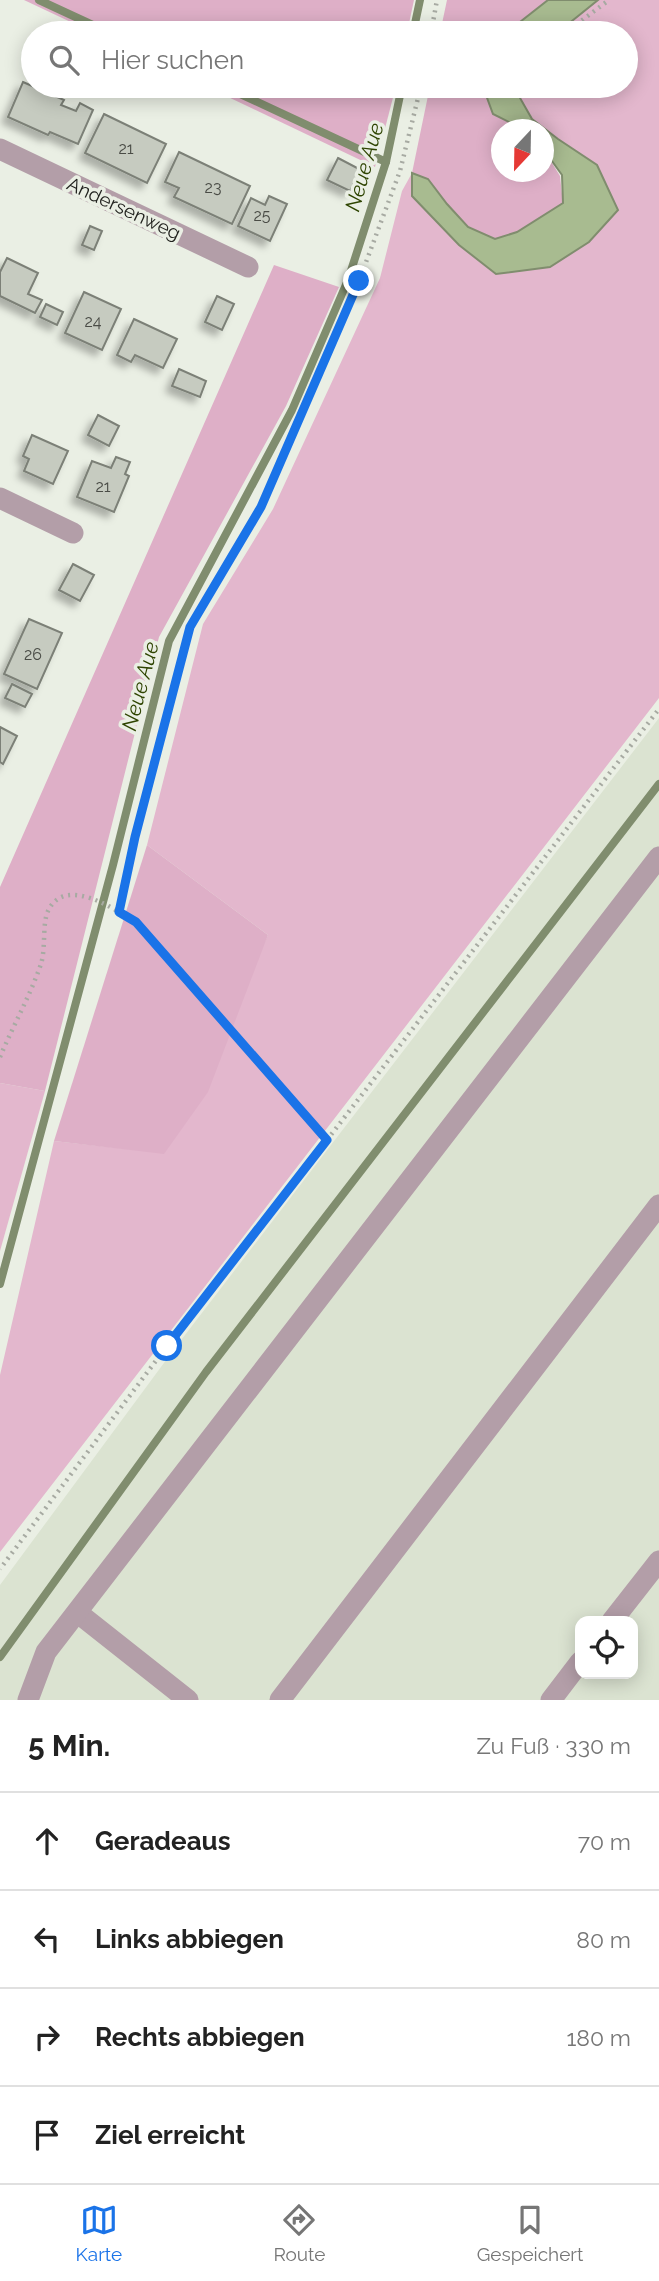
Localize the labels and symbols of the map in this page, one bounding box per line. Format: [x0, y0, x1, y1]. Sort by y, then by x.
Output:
north arrow [491, 119, 554, 182]
water label: Neue Aue [339, 120, 389, 214]
house number: 21 [118, 139, 134, 158]
street label: Andersenweg [64, 172, 184, 244]
house number: 23 [205, 178, 221, 197]
house number: 25 [253, 206, 271, 225]
route end [343, 265, 374, 296]
house number: 24 [84, 312, 102, 331]
house number: 21 [95, 477, 111, 496]
water label: Neue Aue [116, 639, 164, 733]
house number: 26 [24, 645, 42, 664]
route start [151, 1330, 182, 1361]

